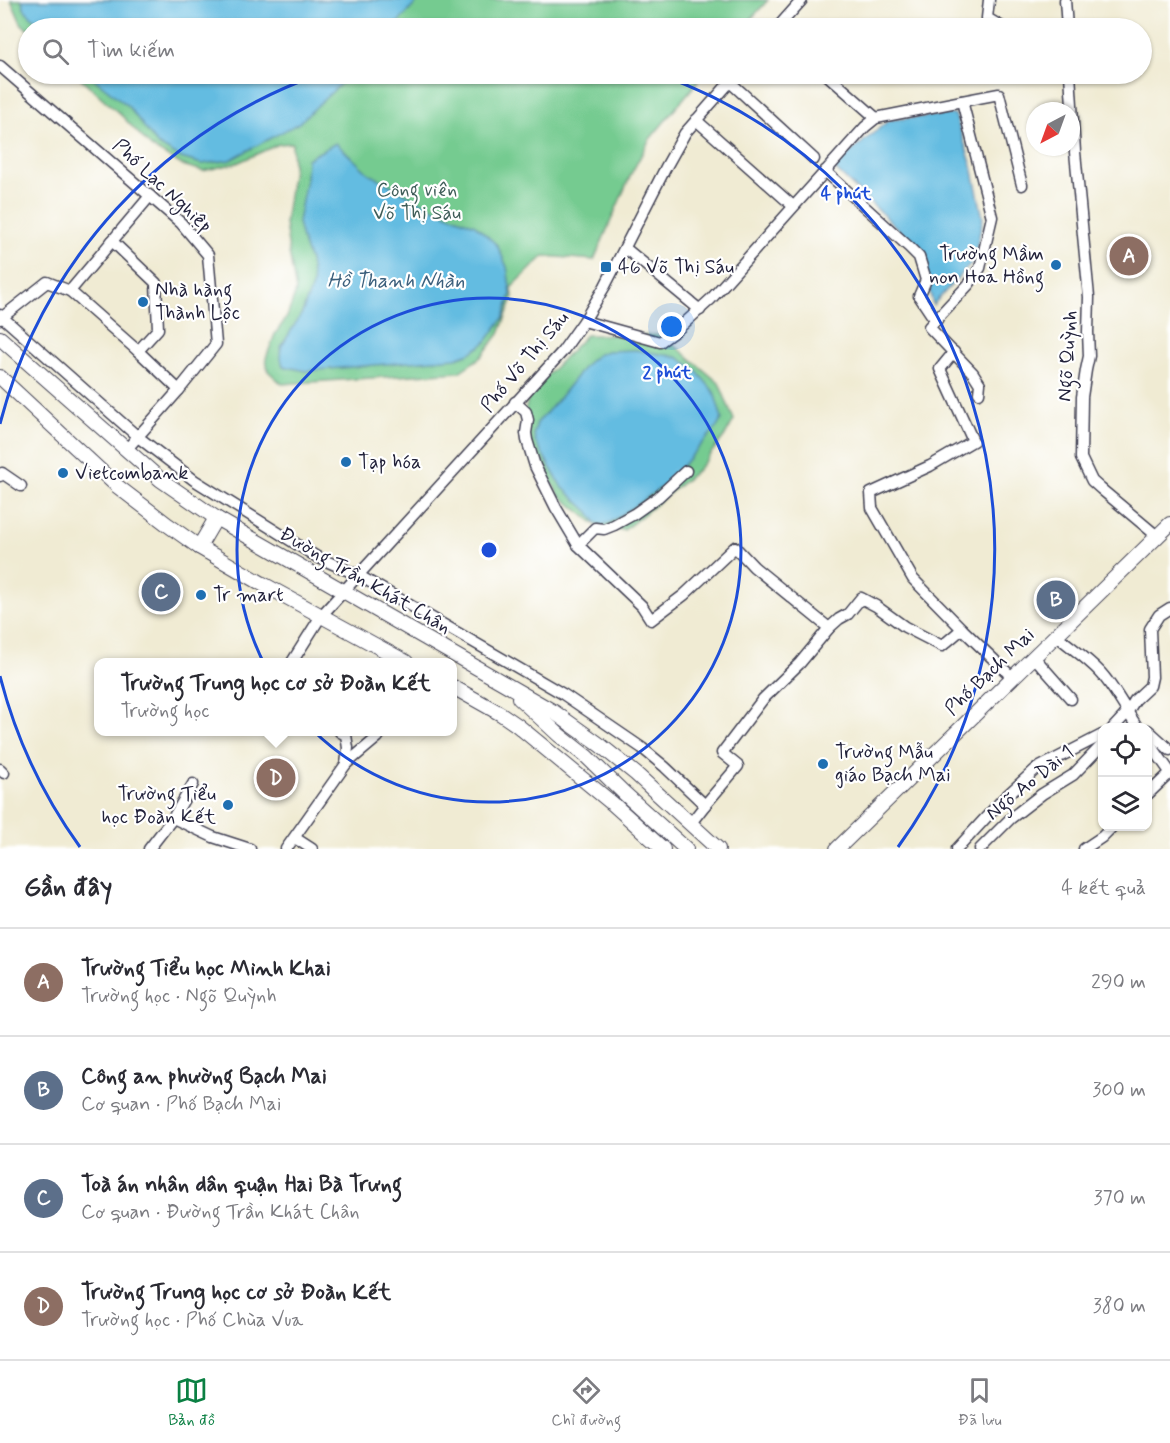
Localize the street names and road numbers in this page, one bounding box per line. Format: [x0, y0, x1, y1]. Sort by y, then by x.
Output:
street label: Phố Lạc Nghiệp [106, 133, 218, 240]
street label: Phố Võ Thị Sáu [475, 306, 575, 418]
street label: Ngõ Quỳnh [1051, 309, 1087, 403]
street label: Đường Trần Khát Chân [273, 521, 456, 643]
street label: Phố Bạch Mai [939, 622, 1041, 722]
street label: Ngõ Ao Dài 1 [980, 739, 1081, 828]

